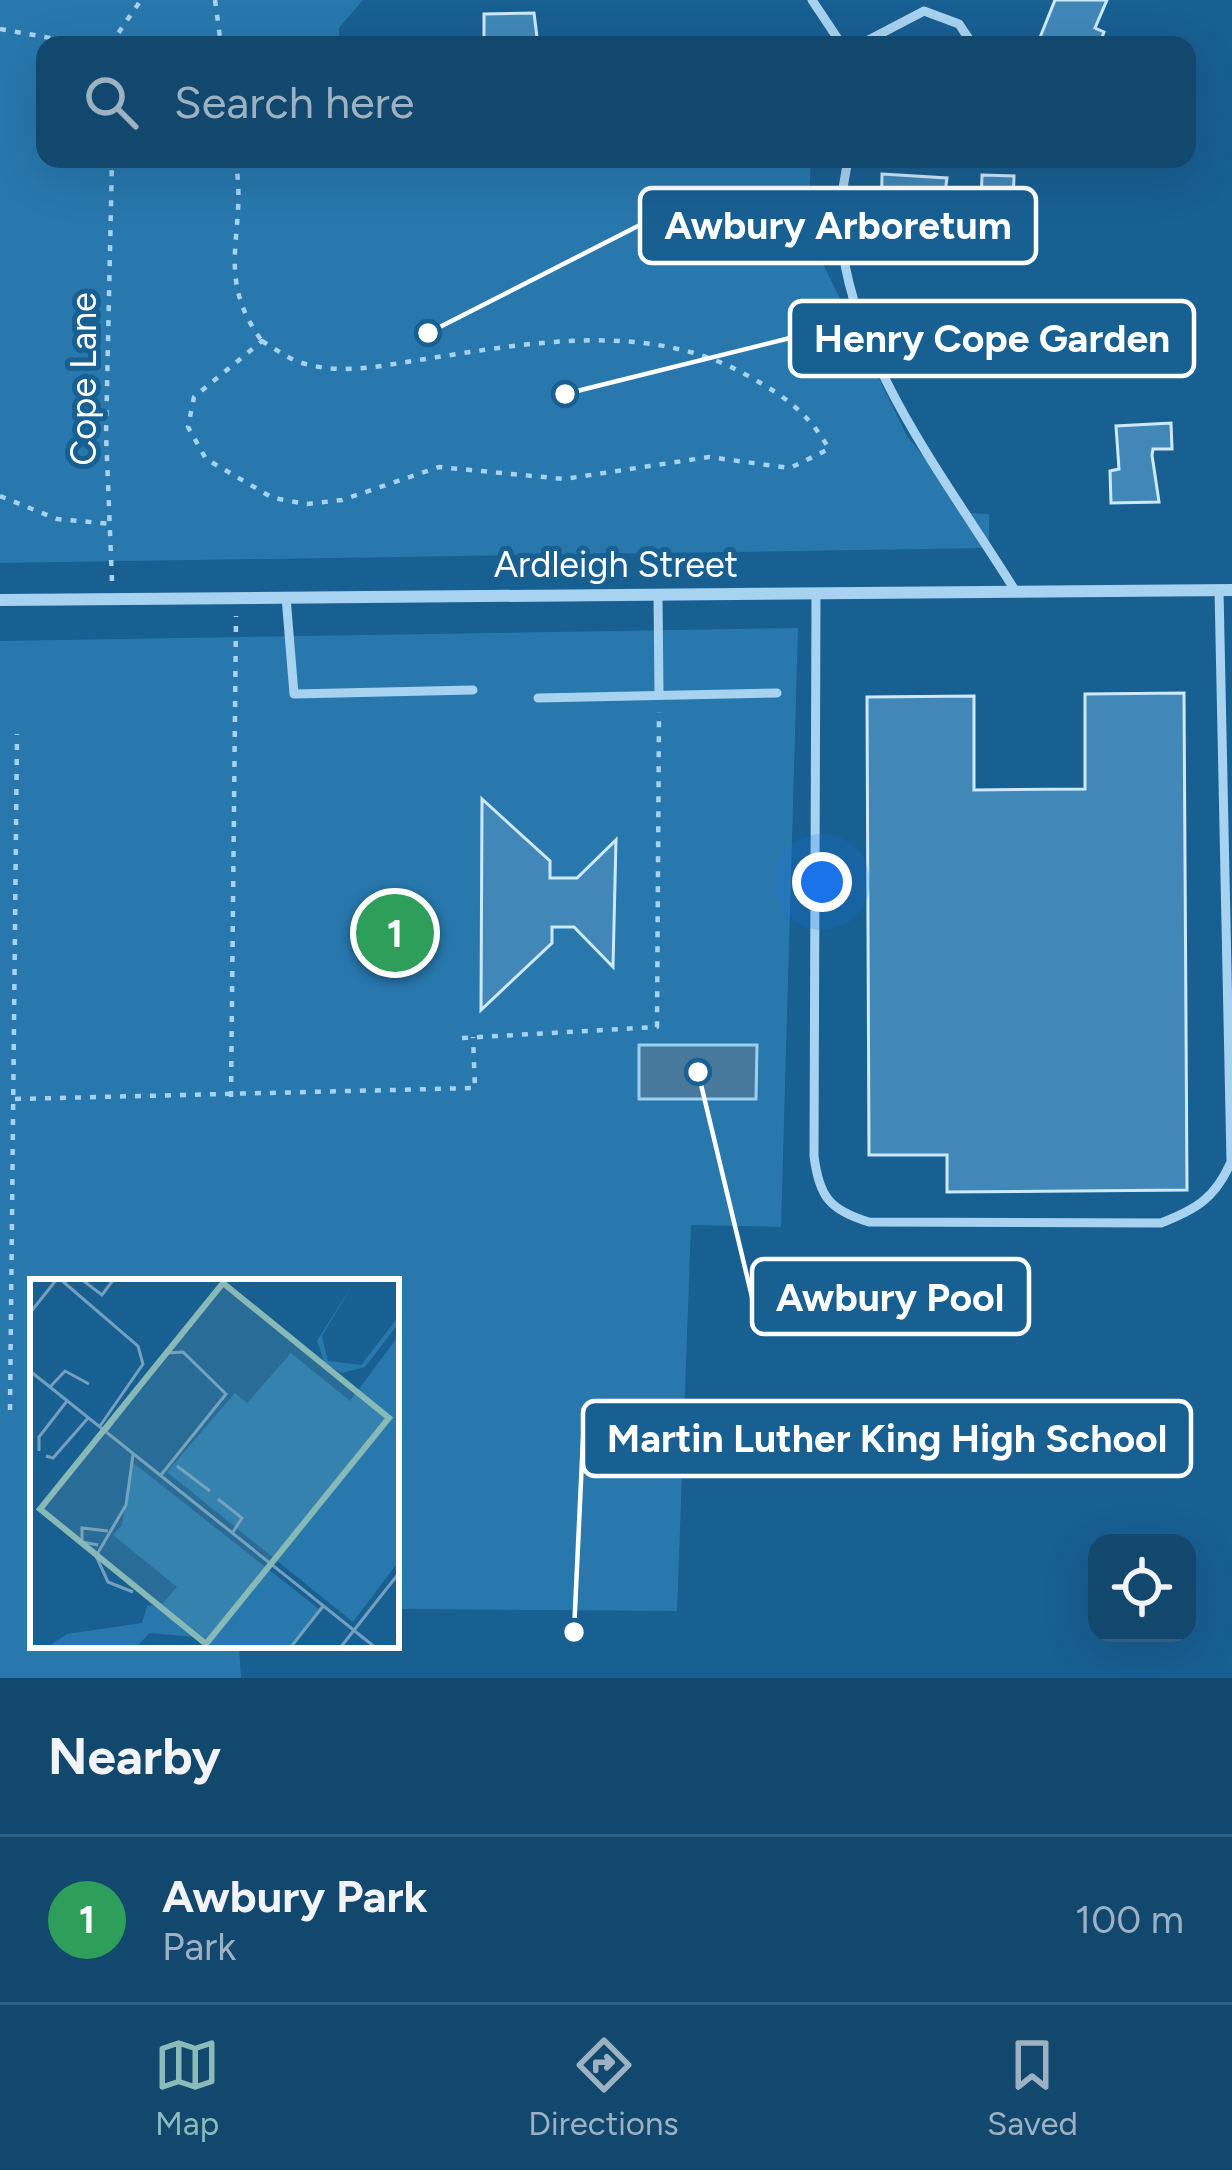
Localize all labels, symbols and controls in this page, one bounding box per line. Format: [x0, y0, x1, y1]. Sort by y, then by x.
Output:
search box [36, 36, 1196, 168]
icon: search [78, 69, 144, 135]
text: Search here [174, 75, 414, 129]
callout: Awbury Arboretum [640, 188, 1036, 263]
text: Awbury Arboretum [664, 202, 1012, 249]
street label: Cope Lane [62, 292, 105, 466]
callout: Henry Cope Garden [790, 301, 1194, 376]
text: Henry Cope Garden [814, 315, 1170, 362]
street label: Ardleigh Street [494, 543, 738, 586]
your location [792, 852, 852, 912]
pin: 1 [356, 888, 434, 978]
callout: Awbury Pool [752, 1259, 1029, 1334]
text: Awbury Pool [776, 1274, 1004, 1321]
inset map [30, 1279, 399, 1648]
callout: Martin Luther King High School [583, 1401, 1191, 1476]
text: Martin Luther King High School [607, 1415, 1167, 1462]
map controls [1088, 1534, 1196, 1642]
button: locate [1088, 1534, 1196, 1642]
text: Nearby [48, 1726, 221, 1787]
text: Awbury Park [162, 1869, 428, 1923]
text: 1 [79, 1896, 95, 1943]
text: 100 m [1075, 1896, 1184, 1943]
text: Park [162, 1923, 236, 1970]
tab: Map [154, 2032, 220, 2143]
tab: Directions [528, 2032, 679, 2143]
tab: Saved [987, 2032, 1078, 2143]

